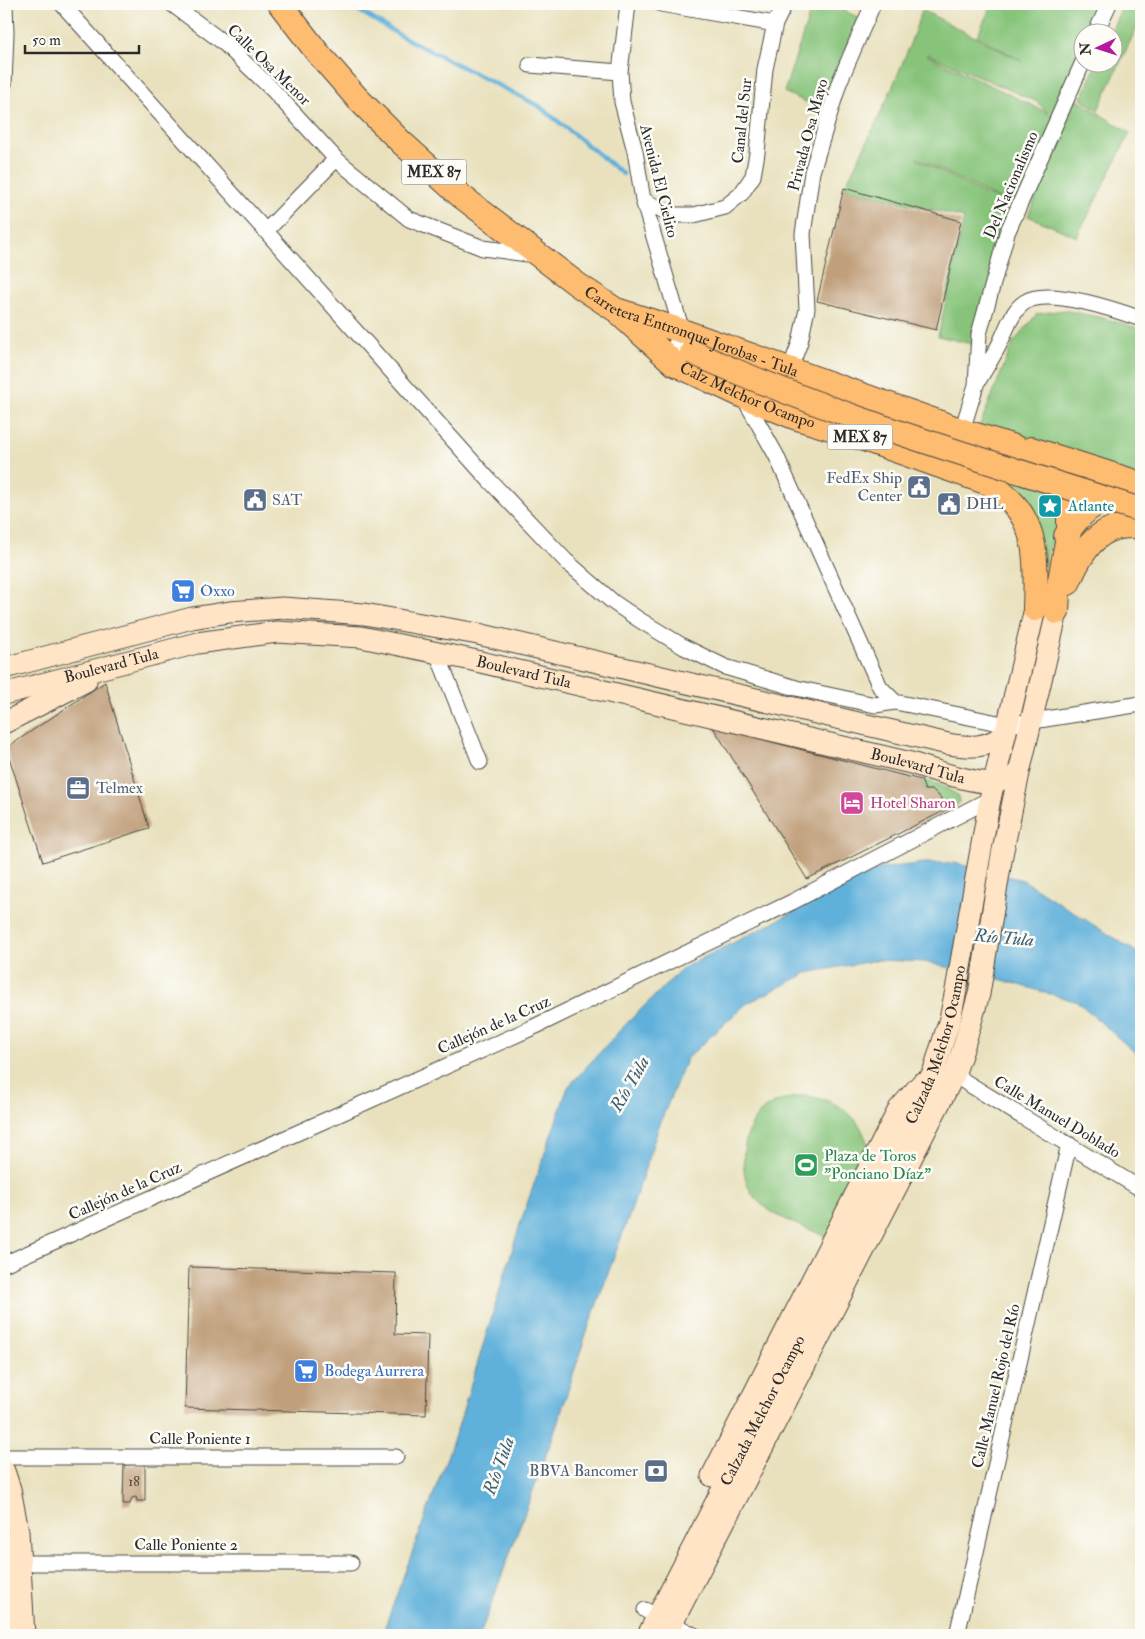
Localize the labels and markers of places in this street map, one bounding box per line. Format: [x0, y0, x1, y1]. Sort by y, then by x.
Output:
place label: FedEx Ship Center [826, 468, 902, 506]
public building icon: FedEx Ship Center [906, 474, 932, 500]
public building icon: SAT [242, 487, 268, 513]
place label: SAT [272, 490, 303, 510]
public building icon: DHL [936, 491, 962, 517]
place icon: Atlante [1037, 493, 1063, 519]
place label: DHL [966, 494, 1004, 514]
place label: Atlante [1067, 496, 1114, 516]
supermarket icon: Oxxo [170, 578, 196, 604]
place label: Oxxo [200, 581, 235, 601]
office icon: Telmex [65, 775, 91, 801]
place label: Telmex [96, 778, 143, 798]
hotel icon: Hotel Sharon [839, 790, 865, 816]
place label: Hotel Sharon [870, 793, 956, 813]
place label: Plaza de Toros "Ponciano Díaz" [824, 1146, 931, 1184]
sports icon: Plaza de Toros "Ponciano Díaz" [793, 1152, 819, 1178]
supermarket icon: Bodega Aurrera [293, 1358, 319, 1384]
place label: Bodega Aurrera [324, 1361, 424, 1381]
bank icon: BBVA Bancomer [643, 1458, 669, 1484]
place label: BBVA Bancomer [529, 1461, 638, 1481]

